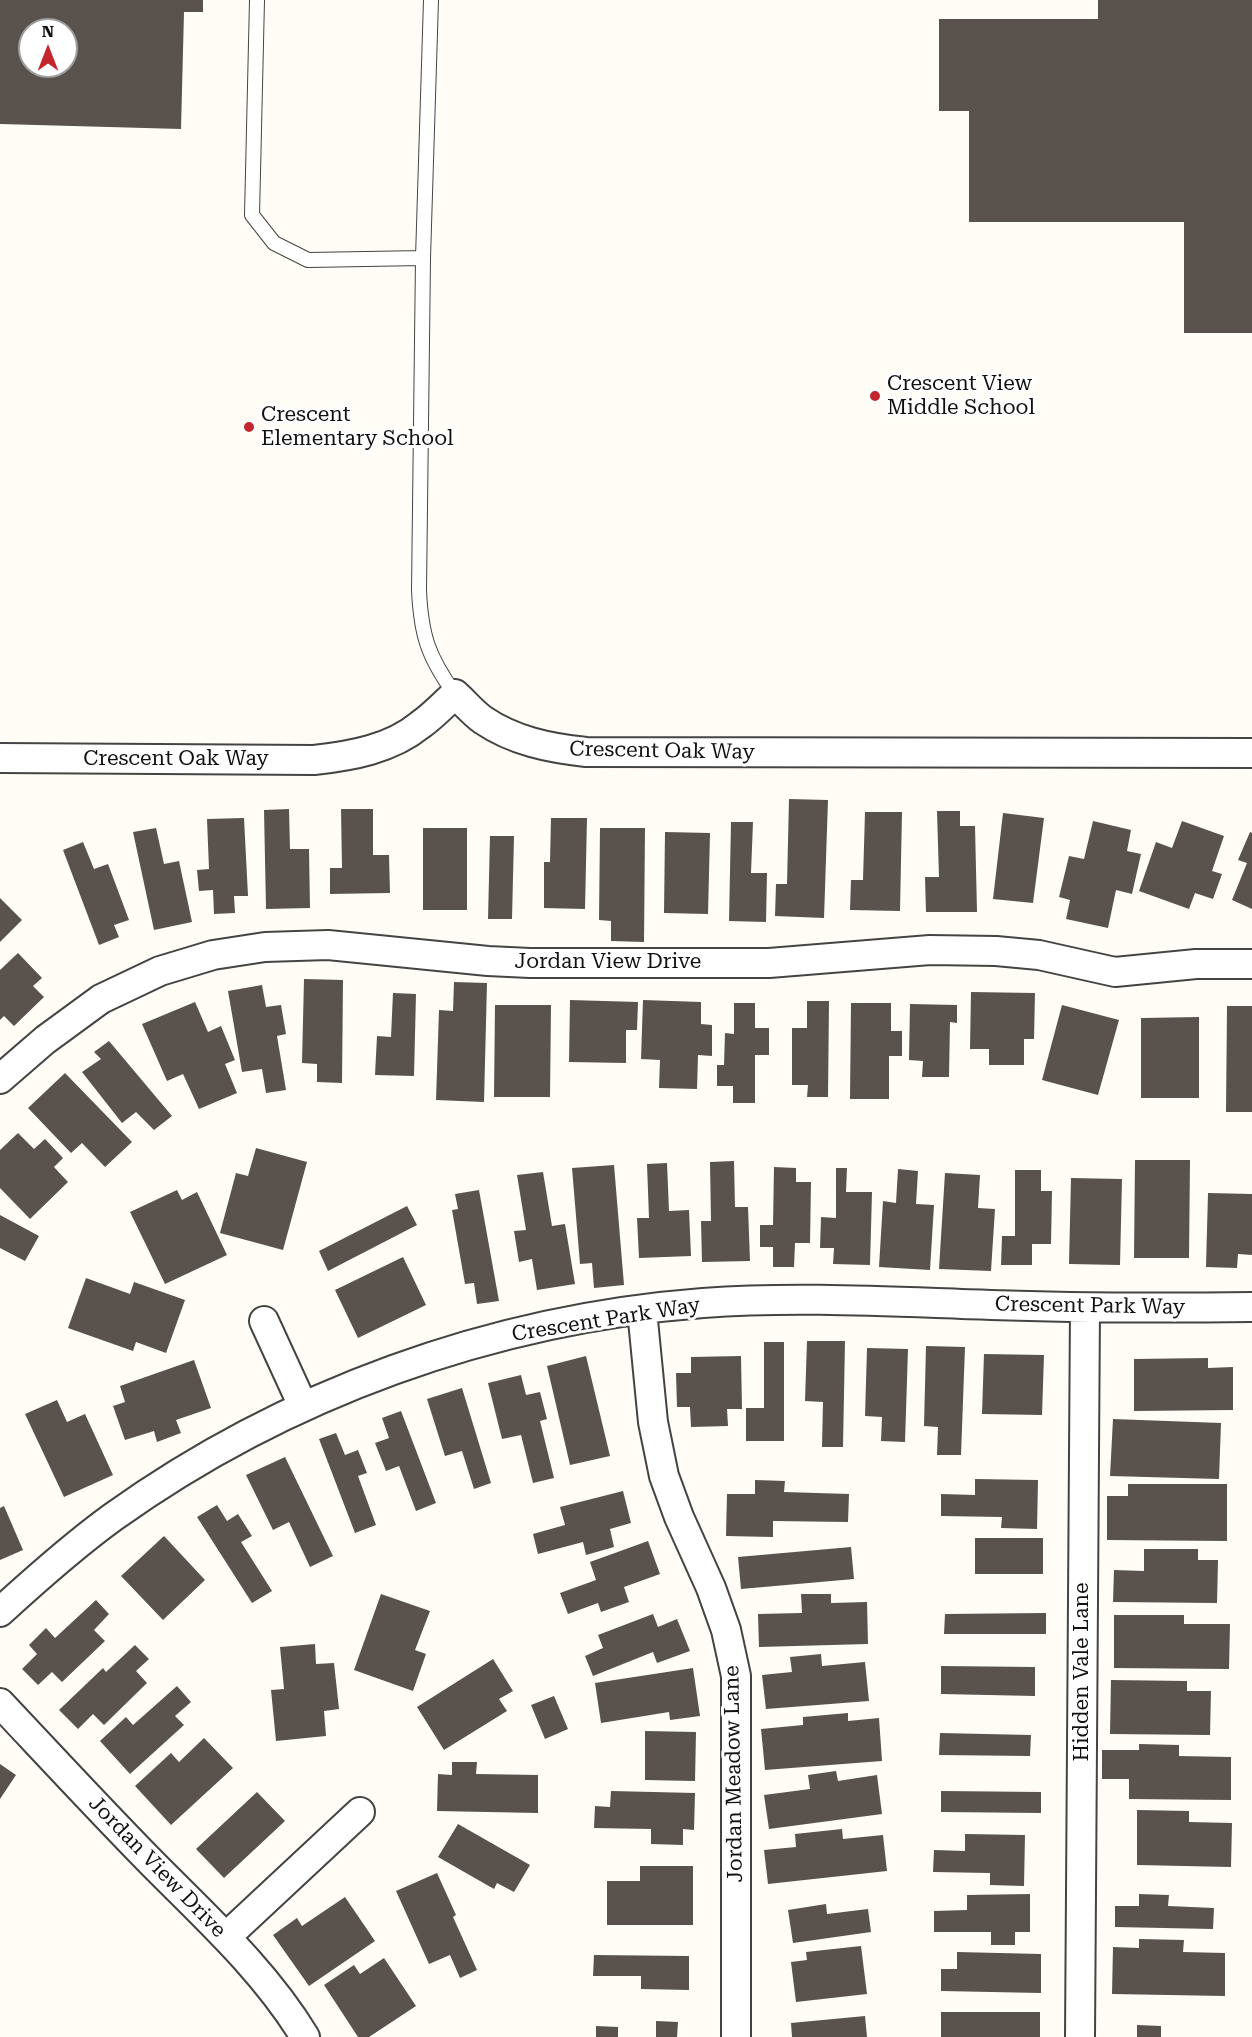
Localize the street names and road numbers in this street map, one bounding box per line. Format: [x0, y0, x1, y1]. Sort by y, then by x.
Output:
street label: Crescent Oak Way [569, 737, 755, 765]
street label: Crescent Oak Way [83, 746, 269, 772]
street label: Jordan View Drive [515, 949, 701, 975]
street label: Crescent Park Way [995, 1292, 1185, 1320]
street label: Crescent Park Way [510, 1293, 702, 1347]
street label: Hidden Vale Lane [1069, 1582, 1095, 1762]
street label: Jordan Meadow Lane [720, 1665, 748, 1883]
street label: Jordan View Drive [83, 1791, 231, 1943]

